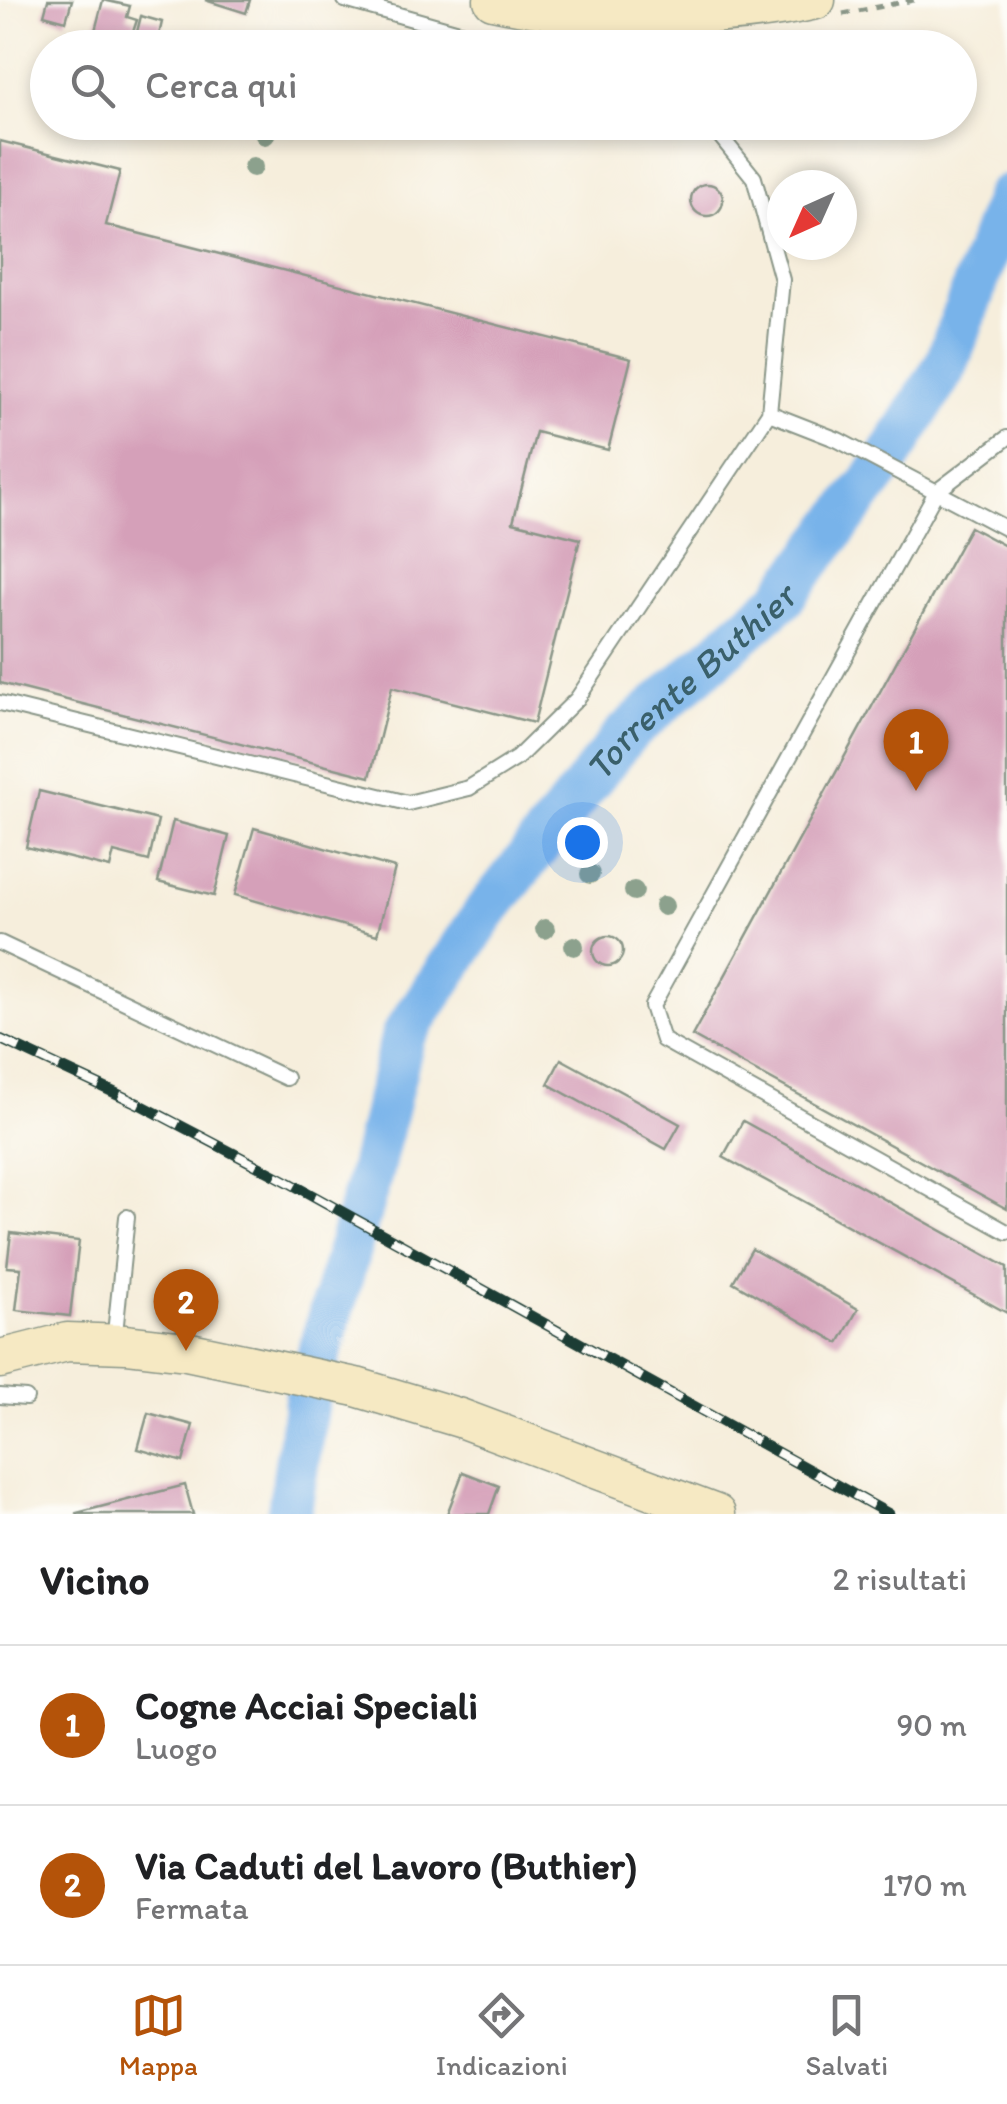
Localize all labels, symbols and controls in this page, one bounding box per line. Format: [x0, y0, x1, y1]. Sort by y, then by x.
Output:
search box [30, 30, 977, 140]
icon: search [65, 58, 120, 113]
text: Cerca qui [145, 62, 297, 108]
north arrow [767, 170, 857, 260]
water label: Torrente Buthier [575, 572, 809, 790]
pin: 1 [884, 708, 948, 791]
your location [557, 817, 608, 868]
pin: 2 [154, 1268, 218, 1351]
text: Vicino [40, 1554, 150, 1605]
text: 2 risultati [833, 1560, 967, 1598]
text: Cogne Acciai Speciali [135, 1683, 478, 1729]
text: 1 [65, 1706, 80, 1744]
text: 90 m [896, 1706, 967, 1744]
text: Luogo [135, 1729, 218, 1767]
text: Via Caduti del Lavoro (Buthier) [135, 1843, 637, 1889]
text: 2 [64, 1866, 81, 1904]
text: 170 m [882, 1866, 967, 1904]
text: Fermata [135, 1889, 249, 1927]
tab: Mappa [119, 1988, 198, 2082]
tab: Indicazioni [436, 1988, 568, 2082]
tab: Salvati [805, 1988, 888, 2082]

